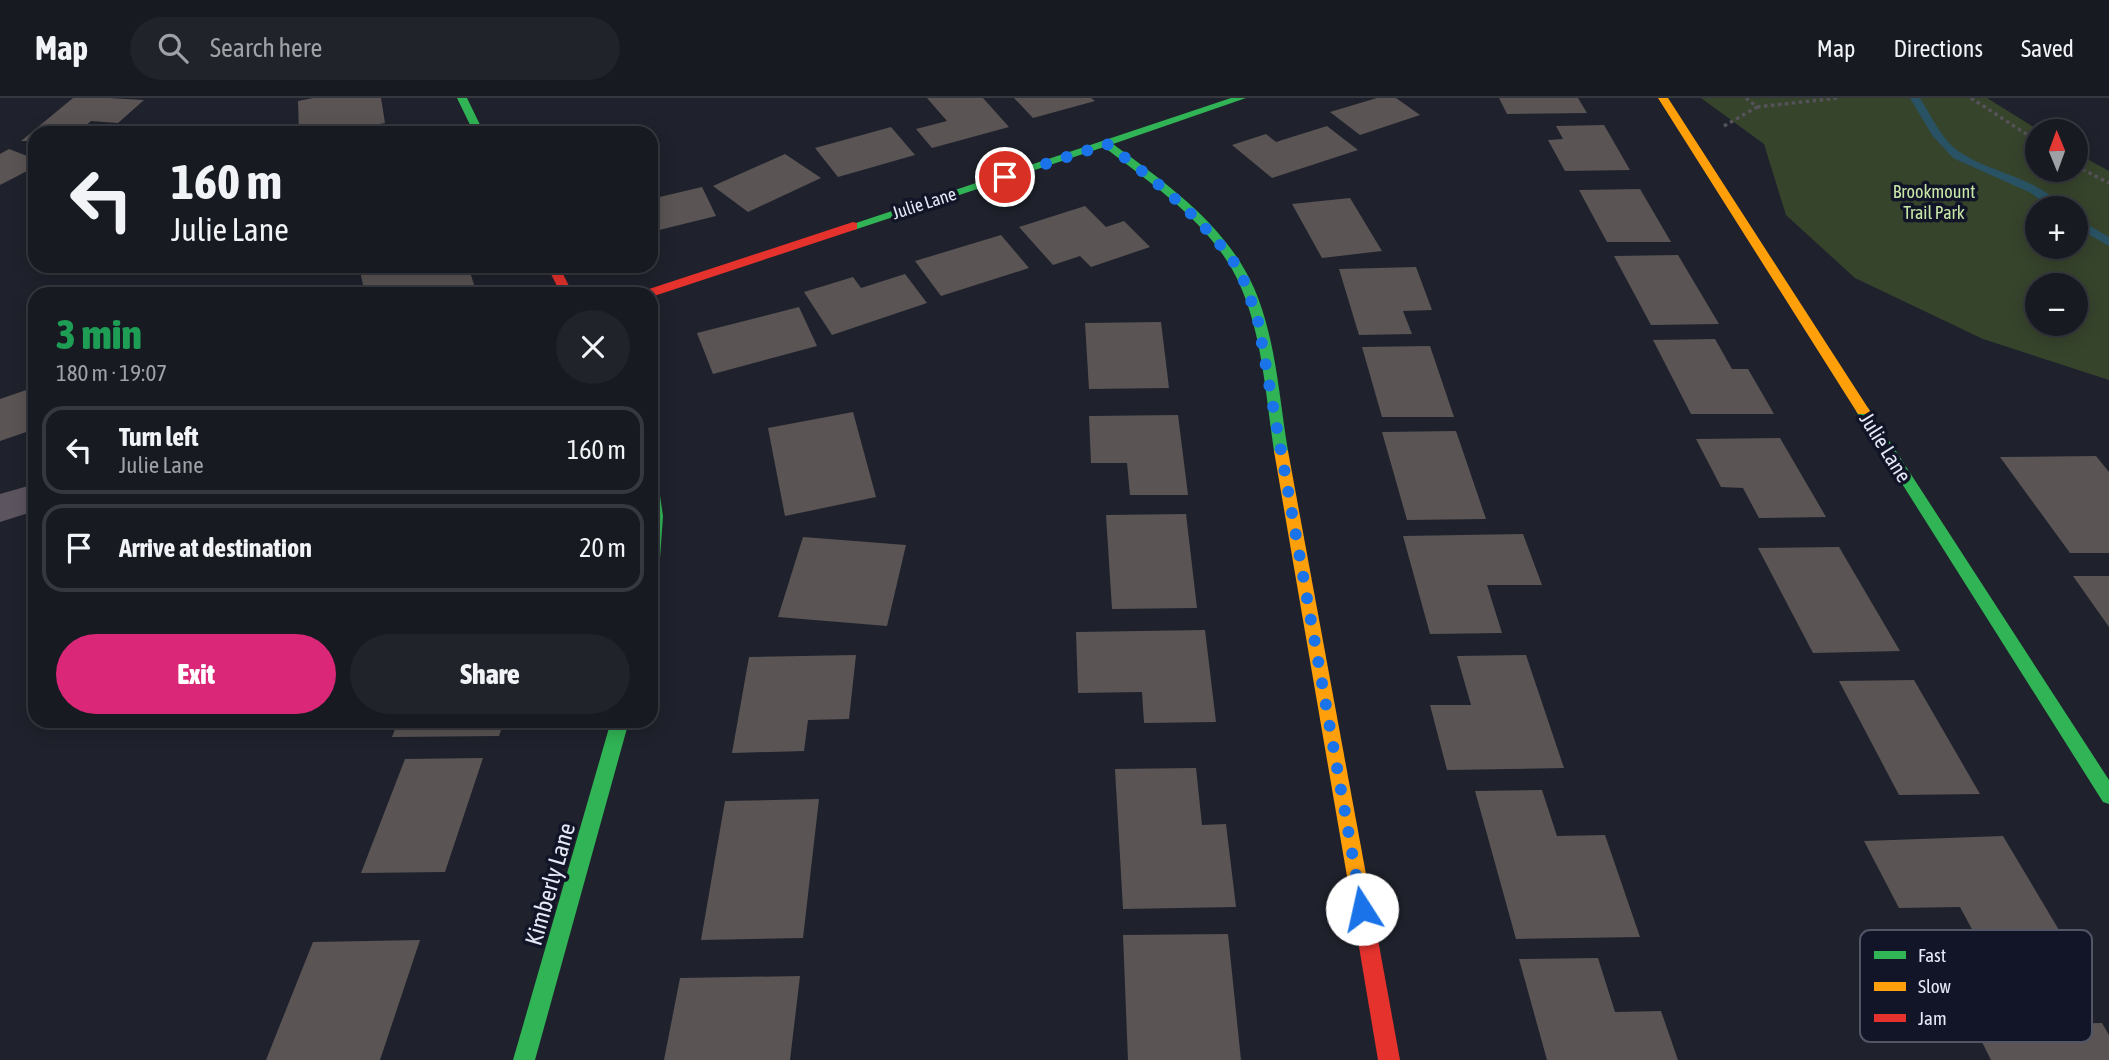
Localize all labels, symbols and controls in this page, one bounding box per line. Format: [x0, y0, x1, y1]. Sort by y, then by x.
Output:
search box [130, 17, 620, 80]
text: Map [35, 29, 88, 67]
icon: search [154, 29, 192, 67]
text: Search here [210, 33, 322, 63]
text: Map [1817, 35, 1855, 62]
text: Directions [1893, 35, 1983, 62]
text: Saved [2021, 35, 2074, 62]
north arrow [2025, 119, 2088, 182]
map controls [2025, 119, 2088, 336]
pin [975, 147, 1035, 207]
text: 160 m [171, 153, 282, 209]
icon: left [56, 154, 147, 245]
icon: arrive [986, 158, 1024, 196]
park label: Brookmount Trail Park [1893, 181, 1975, 223]
street label: Julie Lane [889, 183, 959, 223]
button: + [2025, 196, 2088, 259]
text: Julie Lane [171, 211, 289, 248]
button: − [2025, 273, 2088, 336]
text: 3 min [56, 310, 142, 358]
button: close [556, 310, 630, 384]
text: 180 m · 19:07 [56, 360, 167, 386]
street label: Julie Lane [1855, 408, 1917, 486]
text: Turn left [119, 422, 199, 452]
icon: left [60, 431, 98, 469]
text: 160 m [567, 435, 626, 465]
text: Julie Lane [119, 452, 204, 478]
icon: arrive [60, 529, 98, 567]
text: Arrive at destination [119, 533, 312, 563]
text: 20 m [579, 533, 626, 563]
button: Exit [56, 634, 336, 714]
button: Share [350, 634, 630, 714]
street label: Kimberly Lane [520, 820, 580, 948]
position arrow [1325, 872, 1399, 946]
legend [1860, 930, 2092, 1042]
text: Fast [1918, 944, 1946, 966]
text: Slow [1918, 975, 1952, 997]
text: Jam [1918, 1007, 1947, 1029]

